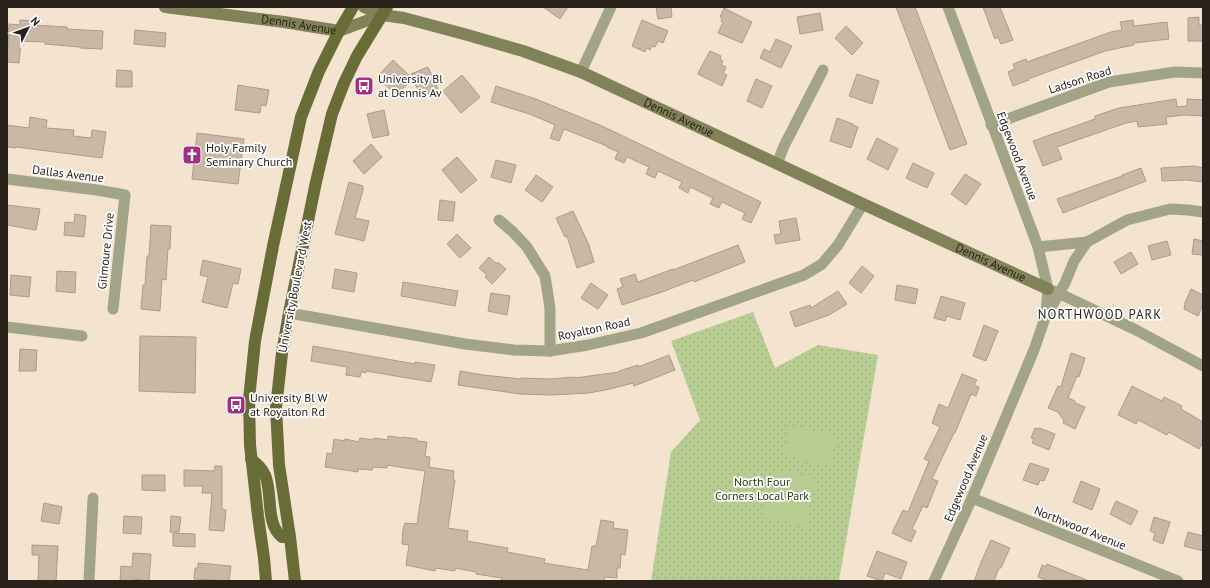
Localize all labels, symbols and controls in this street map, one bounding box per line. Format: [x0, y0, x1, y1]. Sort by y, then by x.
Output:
north arrow [8, 8, 48, 48]
street label: Dennis Avenue [260, 11, 338, 37]
text: N [28, 14, 43, 29]
street label: Ladson Road [1047, 62, 1113, 97]
place label: University Bl at Dennis Av [378, 71, 443, 100]
bus stop icon: University Bl at Dennis Av [353, 75, 375, 97]
street label: Dennis Avenue [641, 94, 716, 140]
street label: Edgewood Avenue [994, 109, 1041, 202]
place label: Holy Family Seminary Church [206, 140, 292, 169]
church icon: Holy Family Seminary Church [181, 144, 203, 166]
street label: Dallas Avenue [31, 162, 105, 185]
street label: Gilmoure Drive [94, 212, 117, 290]
street label: University Boulevard West [274, 220, 315, 354]
street label: Dennis Avenue [953, 240, 1028, 285]
district label: NORTHWOOD PARK [1038, 306, 1162, 323]
street label: Royalton Road [556, 314, 631, 343]
place label: University Bl W at Royalton Rd [250, 390, 328, 419]
bus stop icon: University Bl W at Royalton Rd [225, 394, 247, 416]
street label: Edgewood Avenue [940, 432, 991, 524]
park label: North Four Corners Local Park [715, 474, 809, 503]
street label: Northwood Avenue [1032, 502, 1128, 553]

